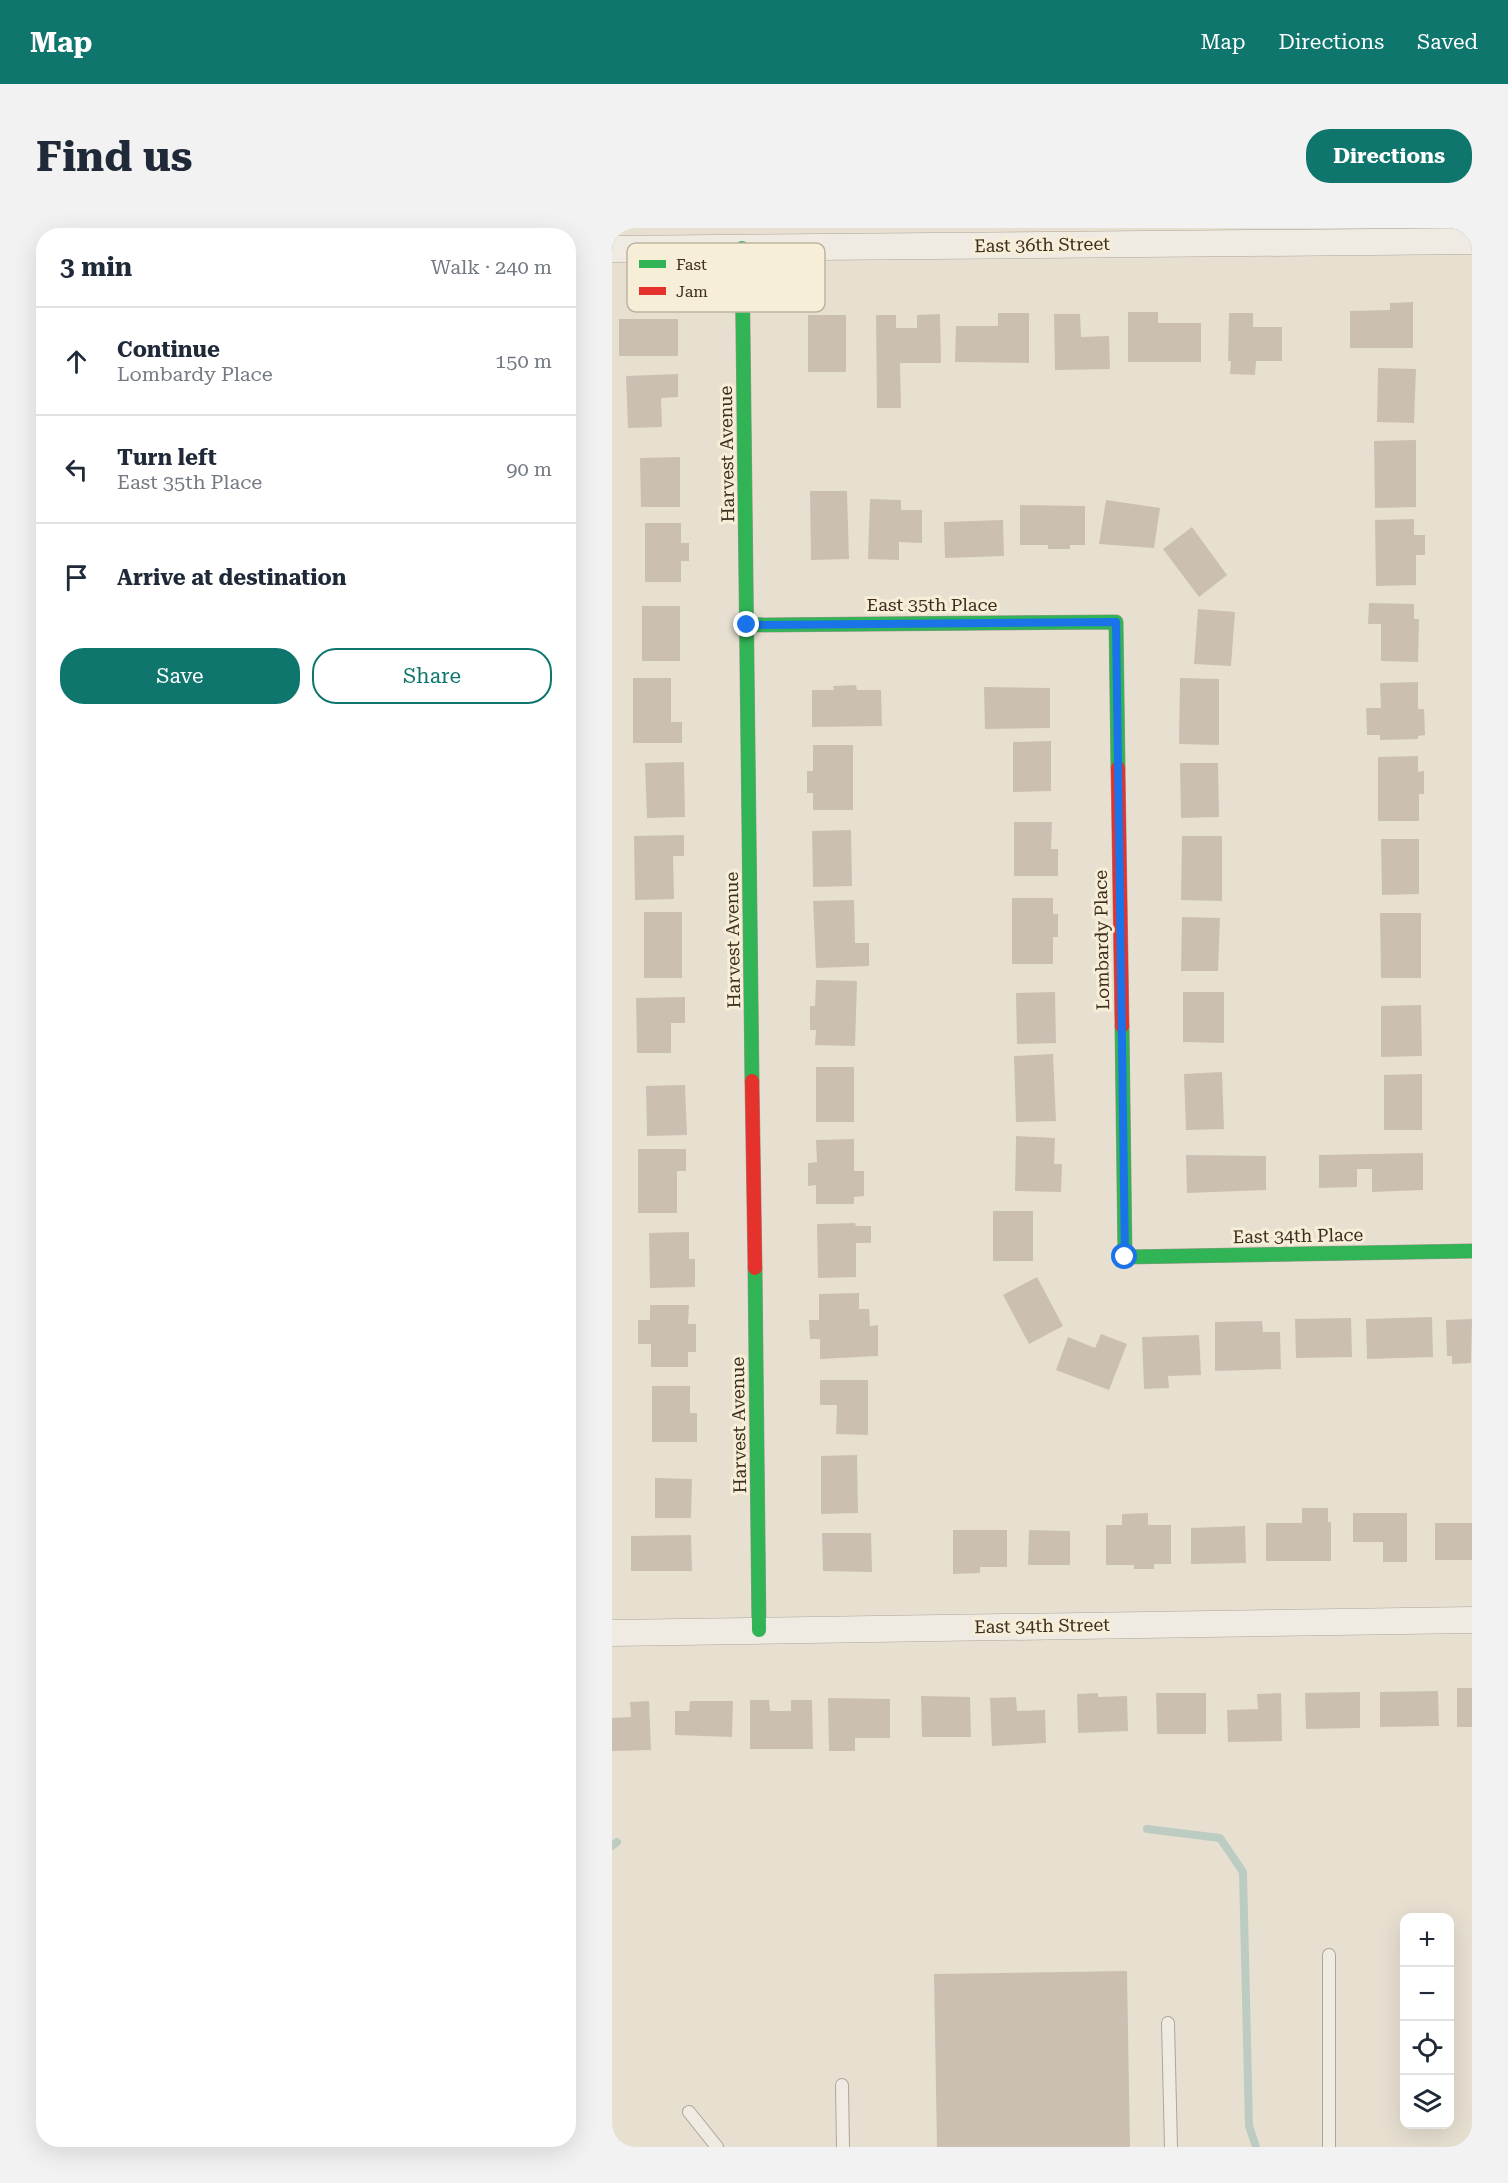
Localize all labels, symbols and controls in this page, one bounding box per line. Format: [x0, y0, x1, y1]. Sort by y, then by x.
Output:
text: Map [30, 26, 92, 59]
text: Map [1201, 30, 1245, 54]
text: Directions [1278, 30, 1384, 54]
text: Saved [1417, 30, 1478, 54]
button: Directions [1306, 129, 1472, 183]
text: Find us [36, 132, 193, 181]
street label: East 36th Street [974, 233, 1110, 256]
legend [627, 243, 825, 312]
text: 3 min [60, 252, 132, 282]
text: Walk · 240 m [431, 255, 552, 279]
text: Fast [676, 255, 707, 274]
text: Jam [676, 282, 708, 301]
text: Continue [117, 337, 220, 362]
icon: ahead [60, 345, 93, 378]
text: 150 m [495, 349, 552, 373]
text: Lombardy Place [117, 362, 273, 386]
street label: Harvest Avenue [715, 385, 738, 522]
text: Turn left [117, 445, 217, 470]
icon: left [60, 453, 93, 486]
text: 90 m [506, 457, 552, 481]
text: East 35th Place [117, 470, 262, 494]
icon: arrive [60, 561, 93, 594]
text: Arrive at destination [117, 565, 346, 590]
street label: East 35th Place [867, 594, 998, 615]
route end [733, 611, 759, 637]
button: Save [60, 648, 300, 704]
button: Share [312, 648, 552, 704]
street label: Lombardy Place [1090, 870, 1113, 1010]
street label: Harvest Avenue [721, 871, 744, 1008]
street label: East 34th Place [1232, 1224, 1364, 1247]
route start [1111, 1243, 1137, 1269]
street label: Harvest Avenue [727, 1356, 750, 1493]
street label: East 34th Street [974, 1614, 1110, 1637]
map controls [1400, 1913, 1454, 2129]
button: + [1400, 1913, 1454, 1967]
button: − [1400, 1967, 1454, 2021]
button: locate [1400, 2021, 1454, 2075]
button: layers [1400, 2075, 1454, 2129]

